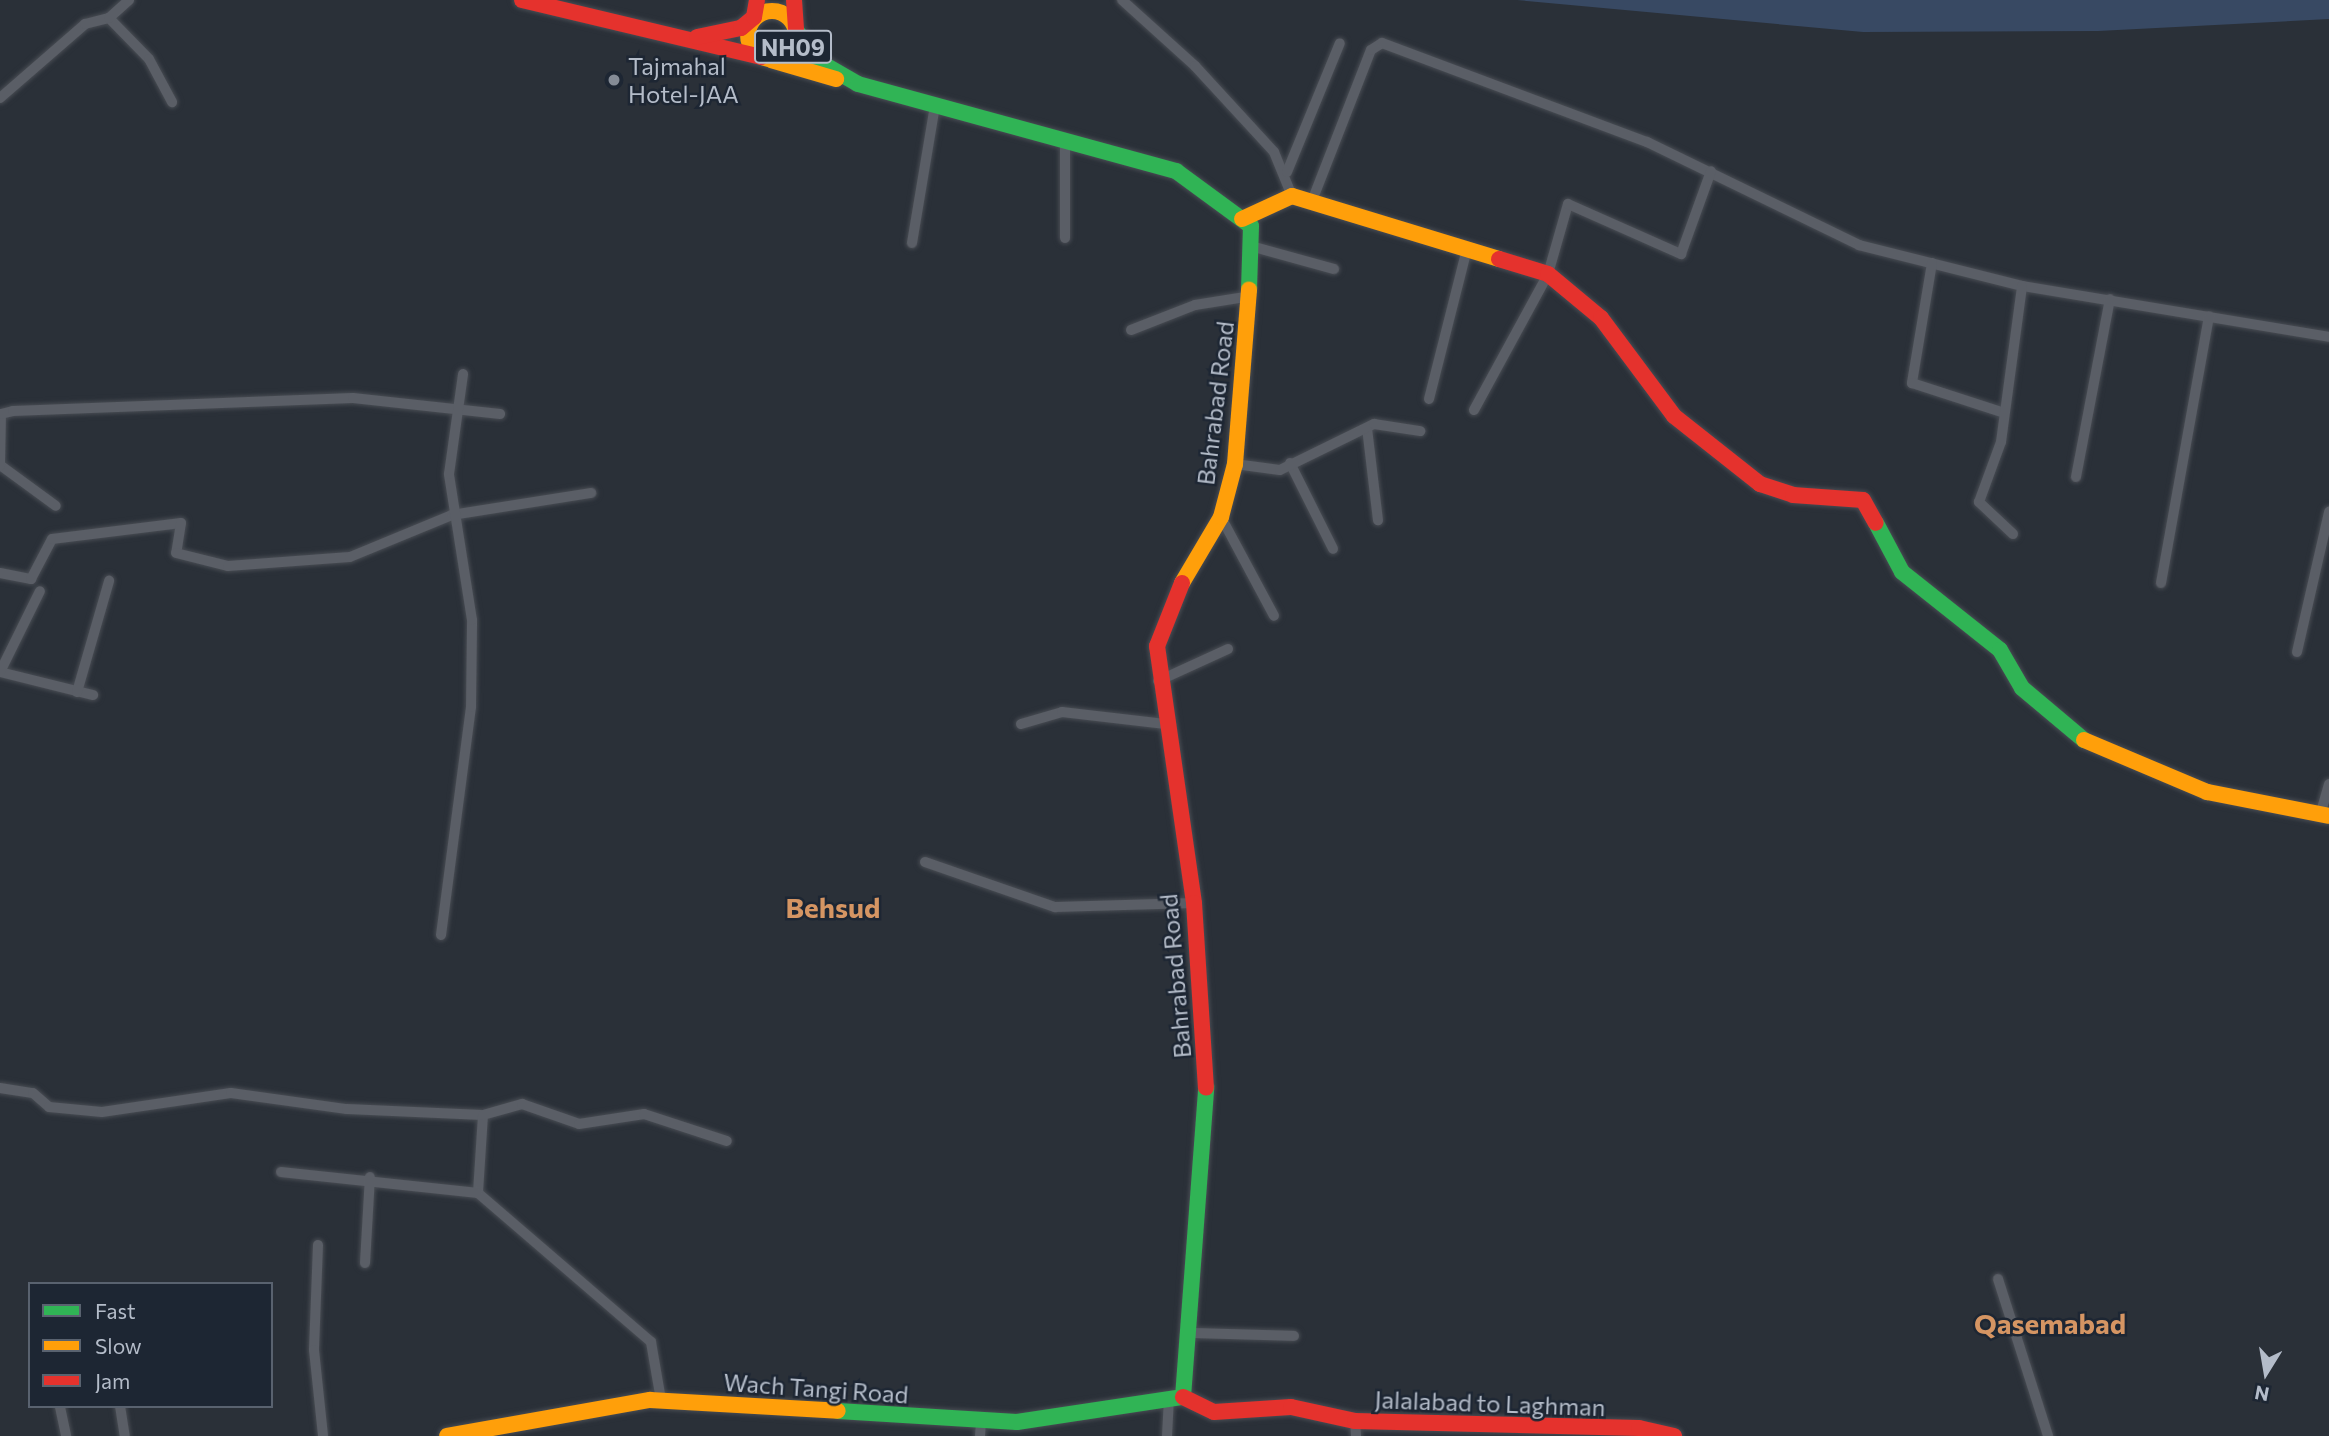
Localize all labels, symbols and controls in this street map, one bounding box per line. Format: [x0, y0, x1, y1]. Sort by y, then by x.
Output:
road number: NH09 [753, 28, 833, 66]
place label: Tajmahal Hotel-JAA [628, 52, 739, 108]
marker: Tajmahal Hotel-JAA [606, 72, 622, 88]
street label: Bahrabad Road [1191, 319, 1239, 487]
district label: Behsud [786, 890, 880, 924]
street label: Bahrabad Road [1153, 893, 1197, 1059]
legend [28, 1282, 273, 1408]
text: Fast [95, 1298, 136, 1323]
district label: Qasemabad [1974, 1306, 2126, 1340]
text: Slow [95, 1333, 142, 1358]
north arrow [2231, 1338, 2301, 1408]
street label: Wach Tangi Road [723, 1367, 909, 1409]
text: Jam [95, 1368, 130, 1393]
text: N [2253, 1381, 2271, 1407]
street label: Jalalabad to Laghman [1374, 1385, 1606, 1421]

